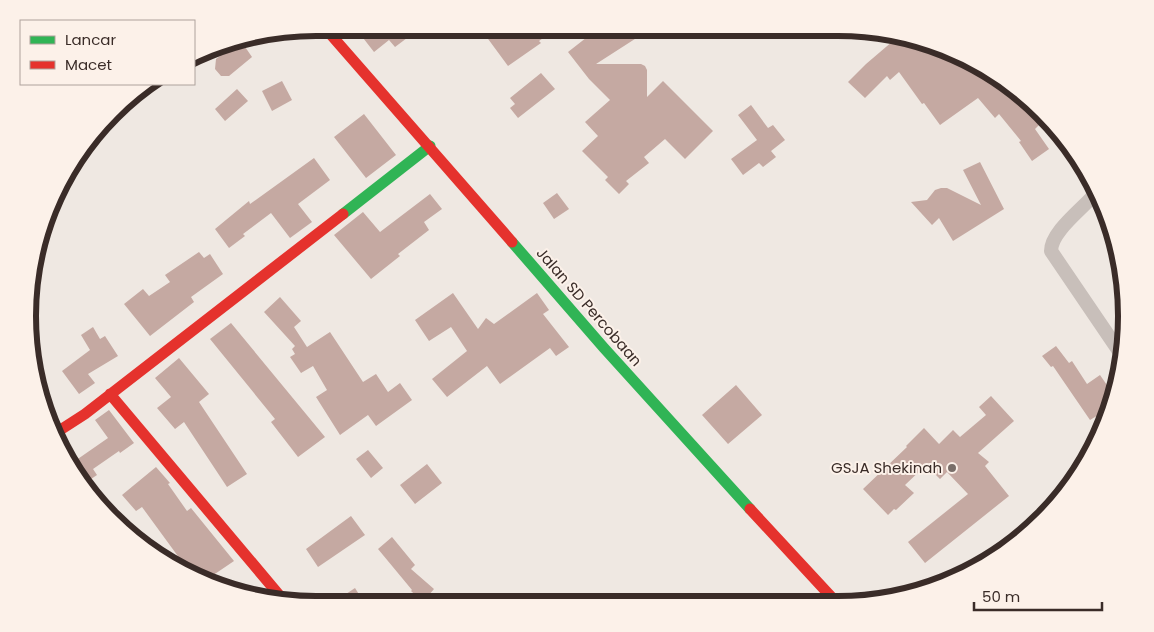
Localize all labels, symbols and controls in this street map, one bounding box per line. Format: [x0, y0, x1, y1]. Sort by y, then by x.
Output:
legend [20, 20, 195, 85]
text: Lancar [65, 29, 116, 50]
text: Macet [65, 54, 112, 75]
street label: Jalan SD Percobaan [532, 243, 647, 371]
place label: GSJA Shekinah [831, 457, 942, 478]
marker: GSJA Shekinah [946, 462, 958, 474]
scale bar [974, 580, 1102, 612]
text: 50 m [982, 586, 1020, 607]

